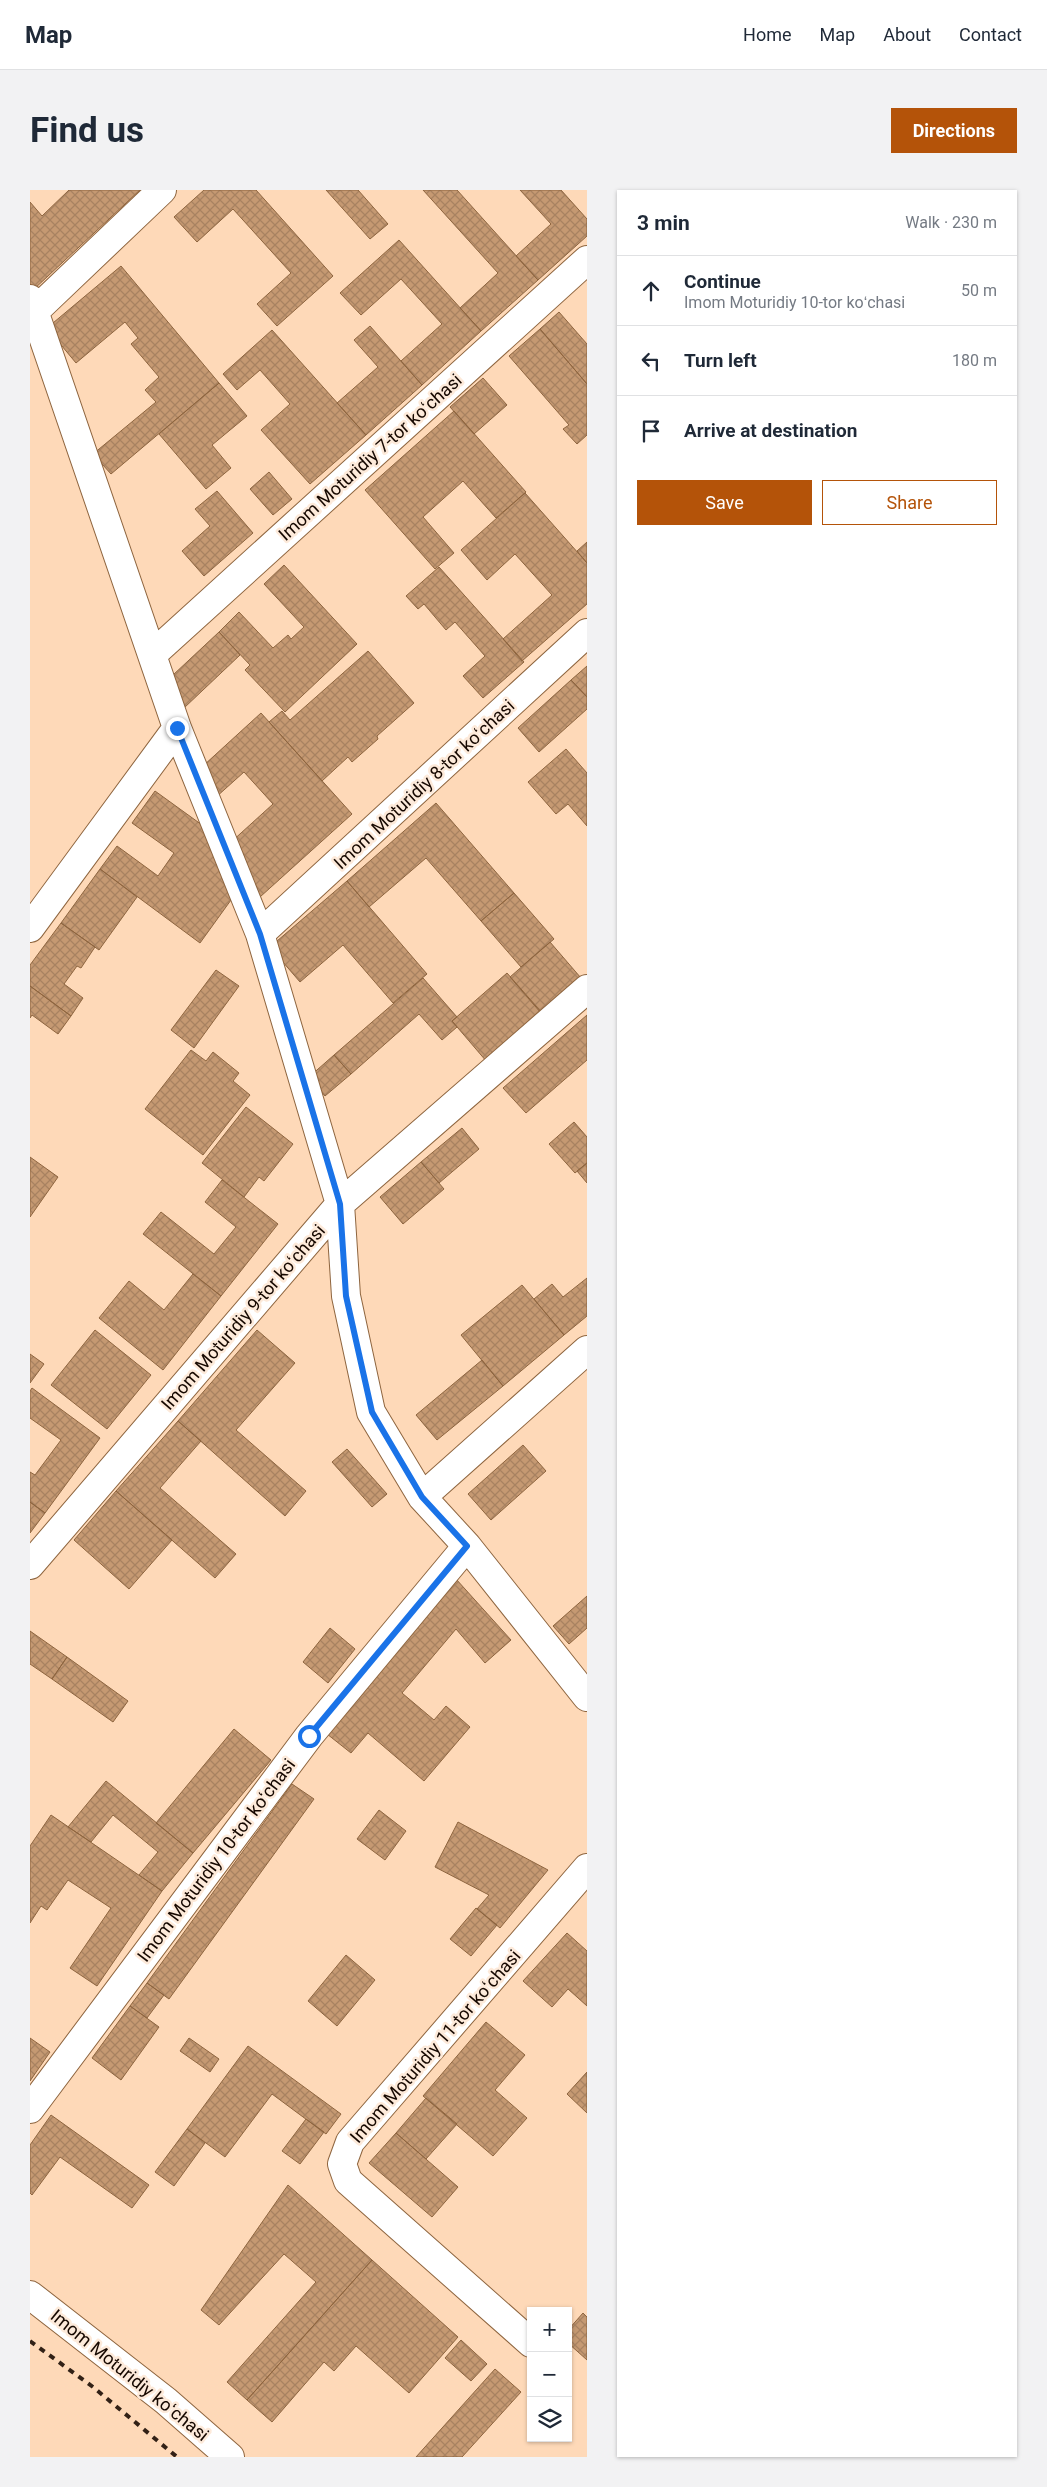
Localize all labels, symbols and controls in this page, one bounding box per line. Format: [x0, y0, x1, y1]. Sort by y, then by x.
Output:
text: Map [25, 21, 72, 49]
text: Home [743, 24, 792, 45]
text: Map [820, 24, 855, 45]
text: About [883, 24, 931, 45]
text: Contact [959, 24, 1022, 45]
button: Directions [891, 108, 1017, 153]
text: Find us [30, 110, 144, 151]
text: 3 min [637, 211, 690, 235]
text: Walk · 230 m [905, 213, 997, 232]
text: Continue [684, 270, 761, 293]
icon: ahead [637, 277, 665, 305]
text: 50 m [961, 281, 997, 300]
text: Imom Moturidiy 10-tor koʻchasi [684, 293, 905, 312]
icon: left [637, 347, 665, 375]
text: Turn left [684, 349, 757, 372]
text: 180 m [952, 351, 997, 370]
street label: Imom Moturidiy 7-tor koʻchasi [274, 369, 466, 545]
icon: arrive [637, 417, 665, 445]
text: Arrive at destination [684, 419, 857, 442]
button: Save [637, 480, 812, 525]
button: Share [822, 480, 997, 525]
street label: Imom Moturidiy 8-tor koʻchasi [330, 695, 518, 873]
route end [166, 717, 189, 740]
street label: Imom Moturidiy 9-tor koʻchasi [157, 1220, 329, 1414]
route start [298, 1725, 321, 1748]
street label: Imom Moturidiy 10-tor koʻchasi [133, 1754, 299, 1966]
street label: Imom Moturidiy 11-tor koʻchasi [345, 1945, 525, 2147]
street label: Imom Moturidiy koʻchasi [47, 2305, 213, 2445]
map controls [527, 2307, 572, 2442]
button: + [527, 2307, 572, 2352]
button: − [527, 2352, 572, 2397]
button: layers [527, 2397, 572, 2442]

